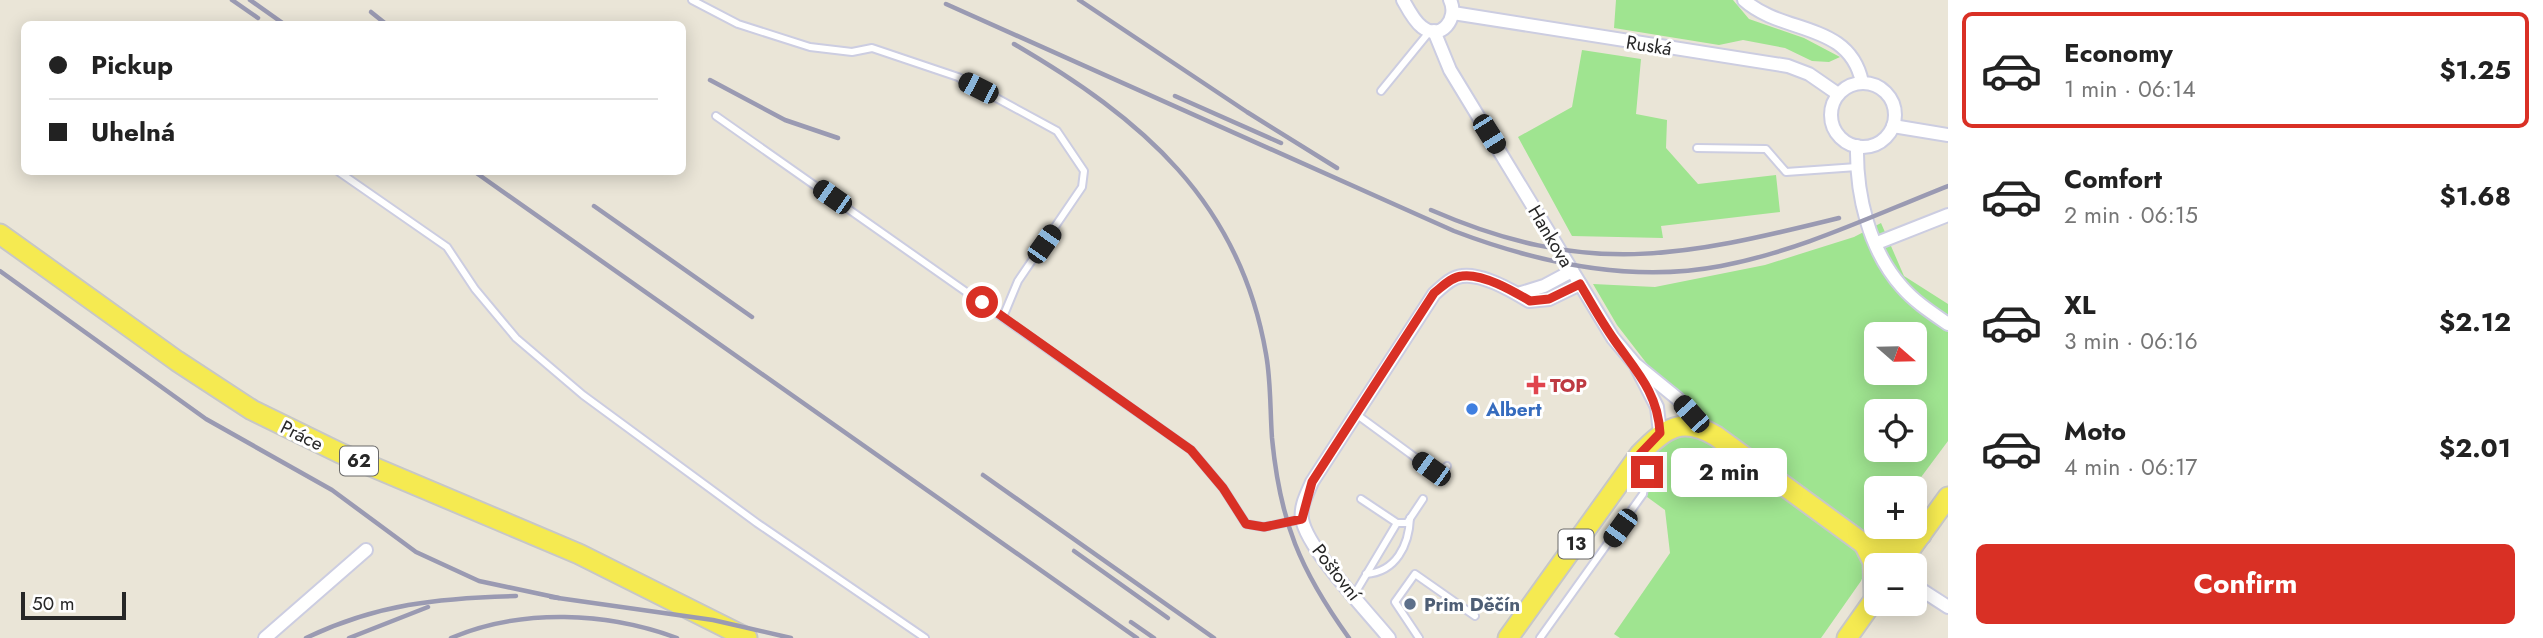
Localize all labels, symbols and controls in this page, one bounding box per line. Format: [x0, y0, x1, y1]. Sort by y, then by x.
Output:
street label: Ruská [1624, 29, 1674, 62]
text: Economy [2064, 34, 2173, 72]
icon: car [1980, 39, 2043, 102]
text: Pickup [91, 46, 173, 84]
text: $1.25 [2439, 51, 2511, 89]
car [955, 69, 1002, 107]
text: 1 min · 06:14 [2064, 72, 2196, 106]
car [1469, 111, 1510, 157]
text: Uhelná [91, 113, 175, 151]
text: Comfort [2064, 160, 2162, 198]
icon: car [1980, 165, 2043, 228]
car [809, 176, 856, 218]
text: $1.68 [2440, 177, 2511, 215]
text: 2 min · 06:15 [2064, 198, 2198, 232]
street label: Hankova [1521, 200, 1580, 273]
car [1024, 221, 1065, 267]
route start [966, 286, 998, 318]
text: XL [2064, 286, 2096, 324]
icon: car [1980, 291, 2043, 354]
text: $2.12 [2439, 303, 2511, 341]
north arrow [1864, 322, 1927, 385]
map controls [1864, 322, 1927, 616]
text: 3 min · 06:16 [2064, 324, 2198, 358]
place label: TOP [1550, 372, 1587, 399]
marker: TOP [1528, 377, 1544, 393]
car [1670, 391, 1713, 437]
place label: Albert [1485, 396, 1542, 423]
button: locate [1864, 399, 1927, 462]
marker: Albert [1464, 401, 1480, 417]
text: Moto [2064, 412, 2126, 450]
street label: Práce [276, 414, 328, 457]
icon: car [1980, 417, 2043, 480]
text: $2.01 [2439, 429, 2511, 467]
road number: 62 [340, 447, 378, 476]
car [1408, 448, 1455, 490]
callout: 2 min [1672, 448, 1787, 496]
text: 4 min · 06:17 [2064, 450, 2197, 484]
text: 2 min [1699, 455, 1759, 489]
route end [1631, 456, 1663, 488]
button: + [1864, 476, 1927, 539]
car [1600, 505, 1641, 551]
road number: 13 [1558, 530, 1594, 558]
street label: Poštovní [1306, 538, 1368, 607]
button: Confirm [1976, 544, 2515, 624]
button: − [1864, 553, 1927, 616]
scale bar [21, 589, 126, 621]
text: 50 m [32, 590, 75, 617]
place label: Prim Děčín [1424, 591, 1520, 618]
marker: Prim Děčín [1402, 596, 1418, 612]

